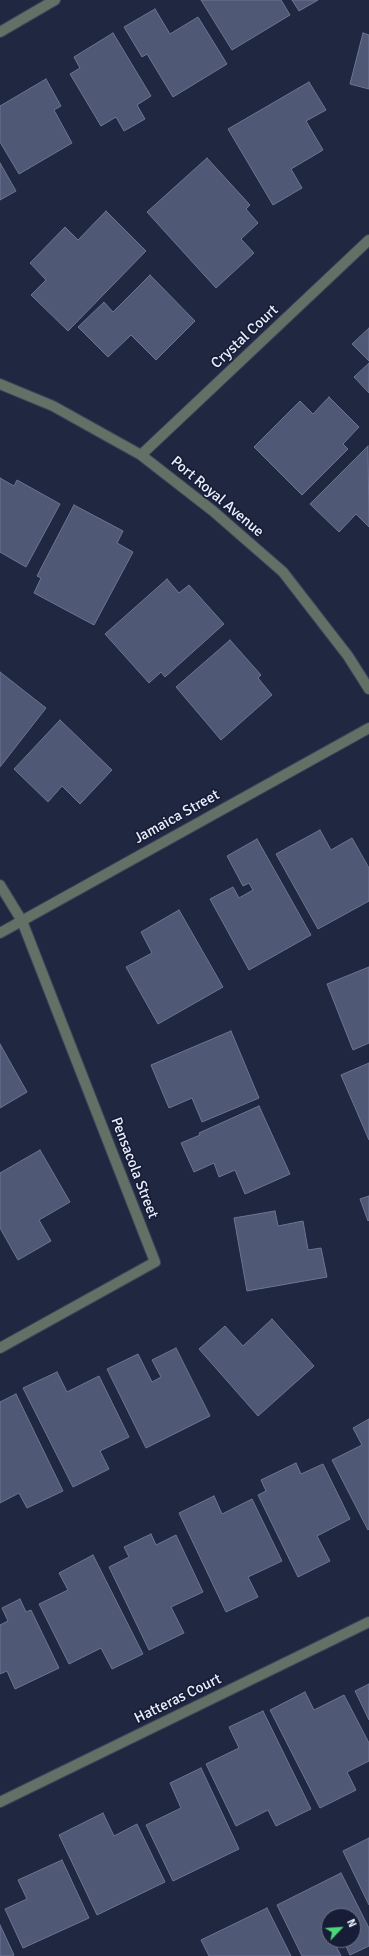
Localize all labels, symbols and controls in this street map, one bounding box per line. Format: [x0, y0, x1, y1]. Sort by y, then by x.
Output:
street label: Crystal Court [208, 301, 282, 373]
street label: Port Royal Avenue [167, 453, 267, 541]
street label: Jamaica Street [131, 786, 223, 848]
street label: Pensacola Street [106, 1115, 162, 1221]
street label: Hatteras Court [132, 1670, 224, 1728]
north arrow [321, 1908, 361, 1948]
text: N [344, 1917, 359, 1929]

